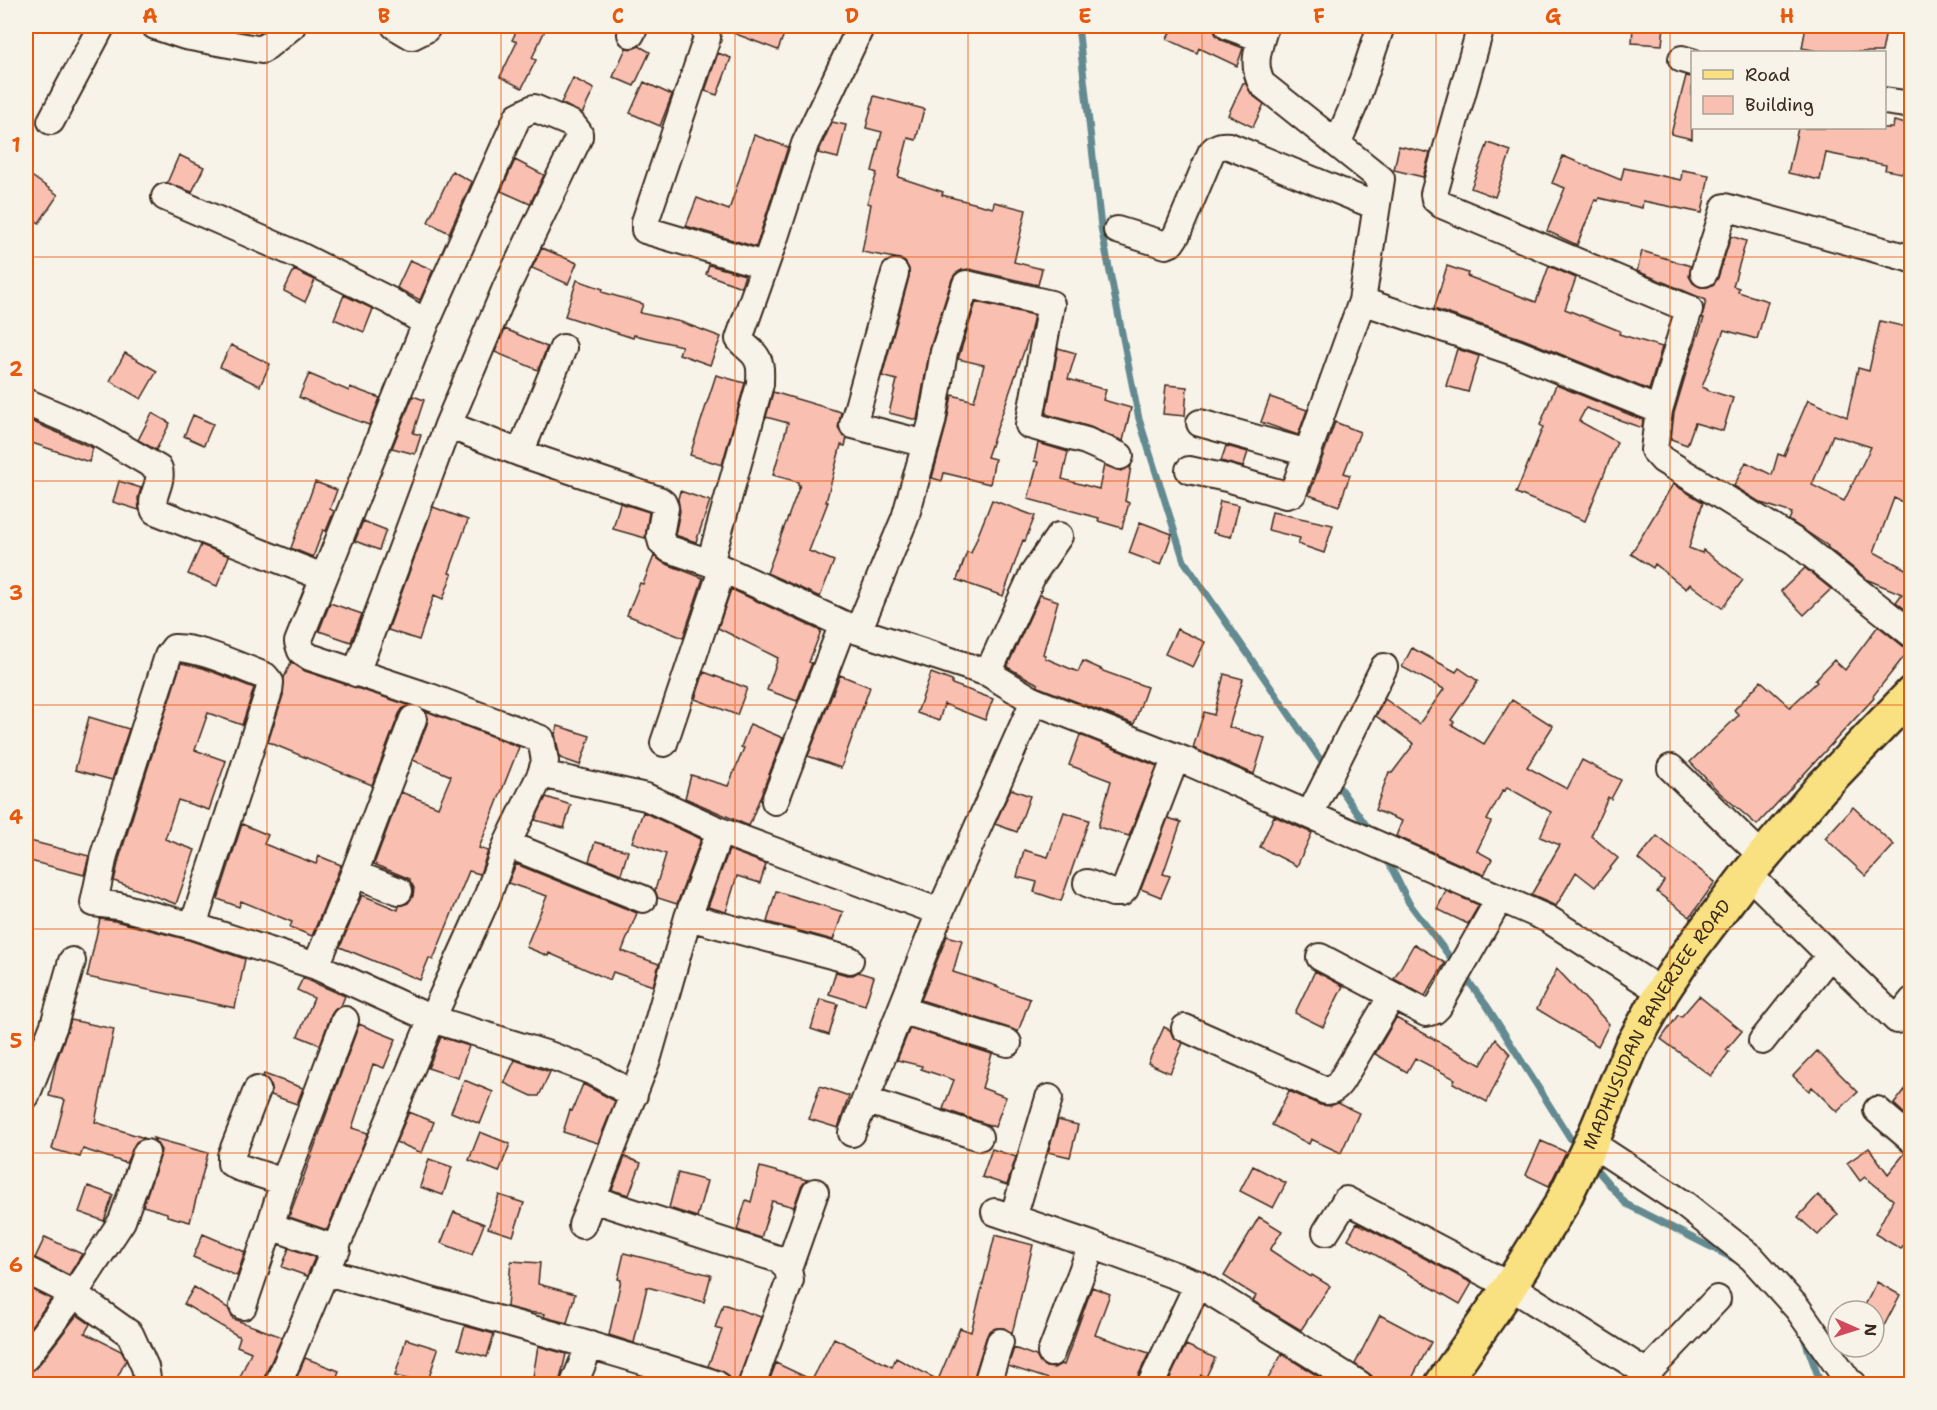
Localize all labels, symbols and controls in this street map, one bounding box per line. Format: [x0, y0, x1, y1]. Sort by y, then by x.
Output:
text: A [142, 3, 158, 29]
text: B [378, 3, 390, 29]
text: C [612, 3, 624, 29]
text: D [845, 3, 859, 29]
text: E [1078, 3, 1092, 29]
text: F [1313, 3, 1325, 29]
text: G [1545, 3, 1561, 29]
text: H [1780, 3, 1794, 29]
legend [1691, 51, 1886, 129]
text: Road [1745, 63, 1790, 87]
text: Building [1745, 93, 1814, 117]
text: 1 [11, 132, 21, 158]
text: 2 [9, 356, 23, 382]
text: 3 [9, 580, 23, 606]
text: 4 [9, 804, 23, 830]
street label: MADHUSUDAN BANERJEE ROAD [1577, 894, 1737, 1153]
text: 5 [10, 1028, 22, 1054]
text: 6 [9, 1252, 23, 1278]
north arrow [1826, 1299, 1886, 1359]
text: N [1860, 1323, 1881, 1337]

